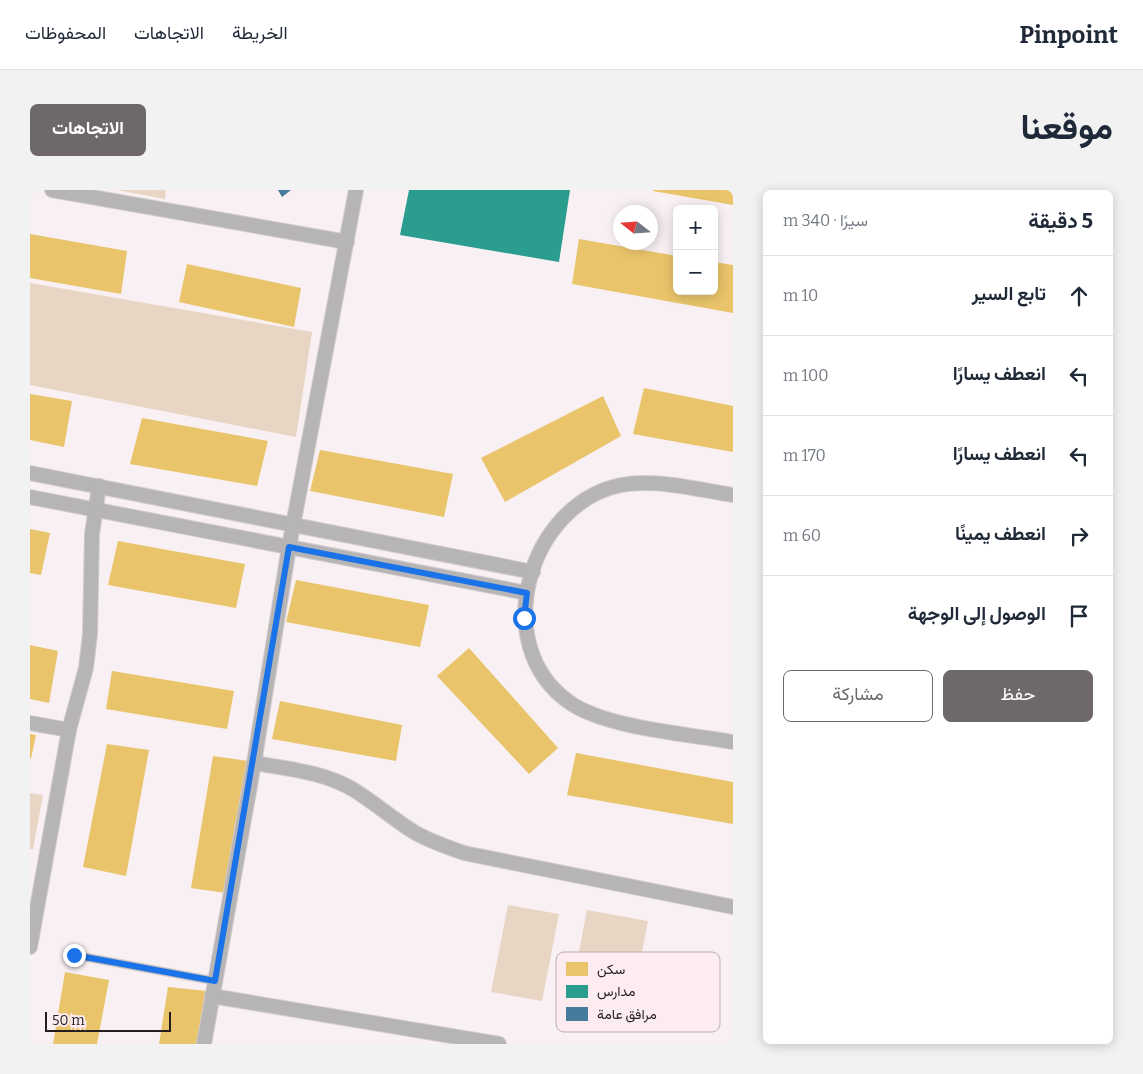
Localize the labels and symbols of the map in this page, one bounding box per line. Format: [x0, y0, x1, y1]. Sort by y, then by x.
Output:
north arrow [613, 205, 658, 250]
route start [513, 607, 536, 630]
route end [63, 944, 86, 967]
legend [556, 952, 720, 1032]
text: سكن [597, 961, 625, 978]
text: مدارس [597, 983, 635, 1000]
text: مرافق عامة [597, 1006, 657, 1023]
scale bar [45, 1009, 171, 1032]

